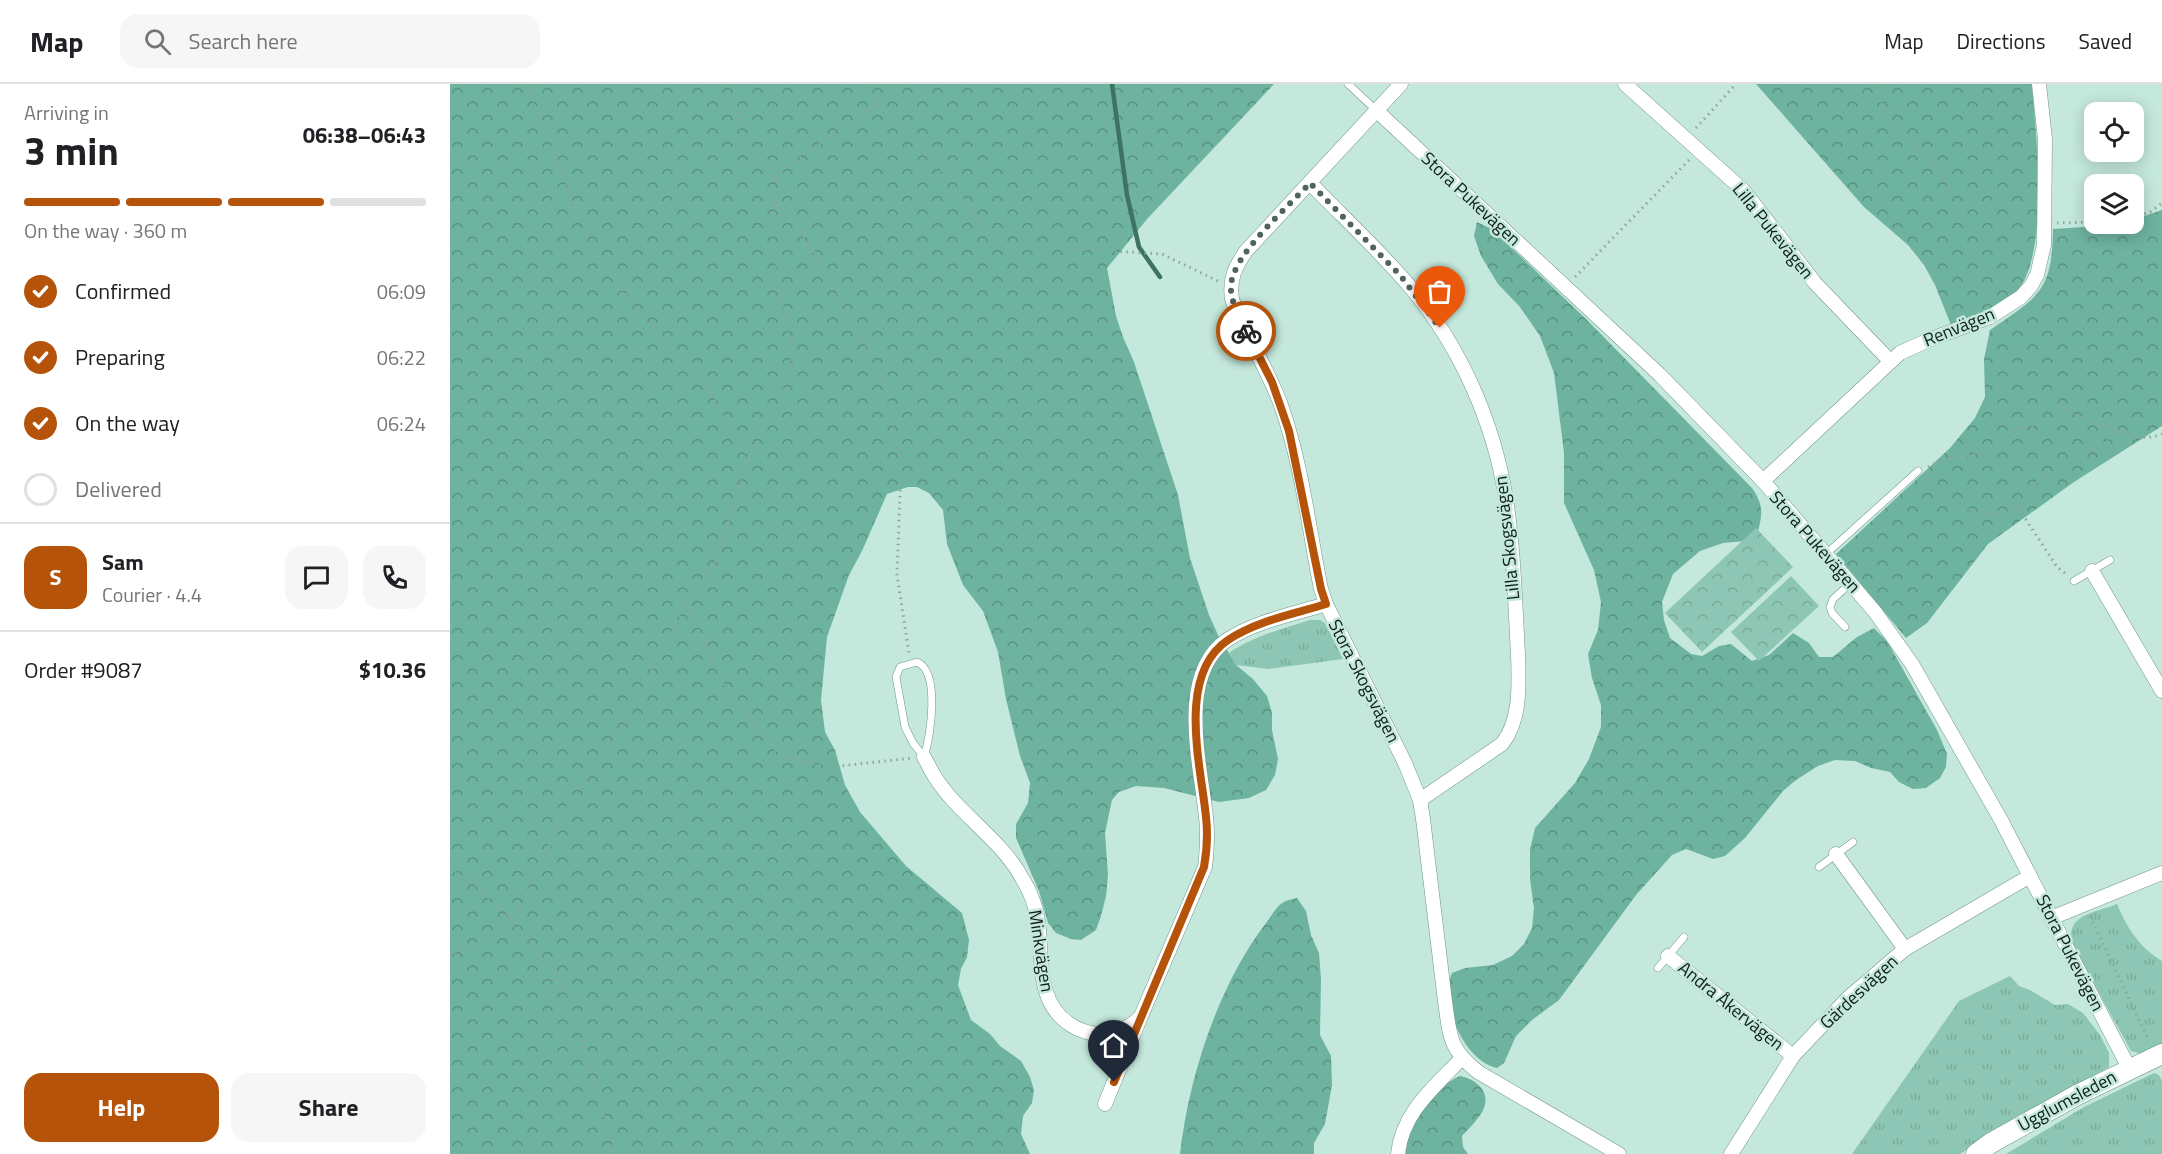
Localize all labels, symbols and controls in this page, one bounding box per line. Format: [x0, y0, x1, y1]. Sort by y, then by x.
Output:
search box [120, 14, 540, 68]
text: Map [30, 20, 84, 63]
text: Search here [189, 24, 298, 58]
icon: search [141, 25, 174, 58]
text: Map [1884, 25, 1924, 57]
text: Directions [1957, 25, 2046, 57]
text: Saved [2079, 25, 2132, 57]
text: Arriving in [24, 97, 109, 128]
map controls [2084, 102, 2144, 234]
button: locate [2084, 102, 2144, 162]
text: 06:38–06:43 [303, 118, 426, 152]
text: 3 min [24, 121, 119, 180]
street label: Stora Pukevägen [1415, 145, 1527, 252]
button: layers [2084, 174, 2144, 234]
street label: Lilla Pukevägen [1726, 177, 1821, 285]
text: On the way · 360 m [24, 215, 187, 246]
pin [1414, 266, 1465, 328]
text: Confirmed [75, 274, 171, 308]
icon: check [24, 275, 57, 308]
icon: bag [1423, 275, 1456, 308]
text: 06:09 [377, 276, 426, 307]
street label: Renvägen [1919, 300, 1999, 353]
courier [1216, 301, 1276, 361]
icon: bike [1230, 315, 1263, 348]
text: Preparing [75, 340, 165, 374]
icon: check [24, 341, 57, 374]
text: 06:22 [377, 342, 426, 373]
text: On the way [75, 406, 180, 440]
icon: check [24, 407, 57, 440]
text: 06:24 [377, 408, 426, 439]
text: Delivered [75, 472, 162, 506]
street label: Lilla Skogsvägen [1487, 475, 1526, 601]
street label: Stora Pukevägen [1763, 485, 1867, 599]
text: Sam [102, 545, 144, 579]
button: chat [285, 546, 348, 609]
button: phone [363, 546, 426, 609]
text: S [50, 560, 61, 594]
text: Courier · 4.4 [102, 579, 202, 610]
street label: Stora Skogsvägen [1322, 614, 1407, 747]
text: Order #9087 [24, 653, 143, 687]
text: $10.36 [359, 653, 426, 687]
street label: Stora Pukevägen [2029, 890, 2111, 1016]
street label: Minkvägen [1022, 908, 1061, 994]
street label: Gärdesvägen [1813, 948, 1904, 1035]
street label: Andra Åkervägen [1673, 954, 1790, 1057]
pin [1088, 1020, 1139, 1082]
icon: home [1097, 1029, 1130, 1062]
street label: Ugglumsleden [2012, 1063, 2121, 1138]
button: Help [24, 1073, 219, 1142]
button: Share [231, 1073, 426, 1142]

